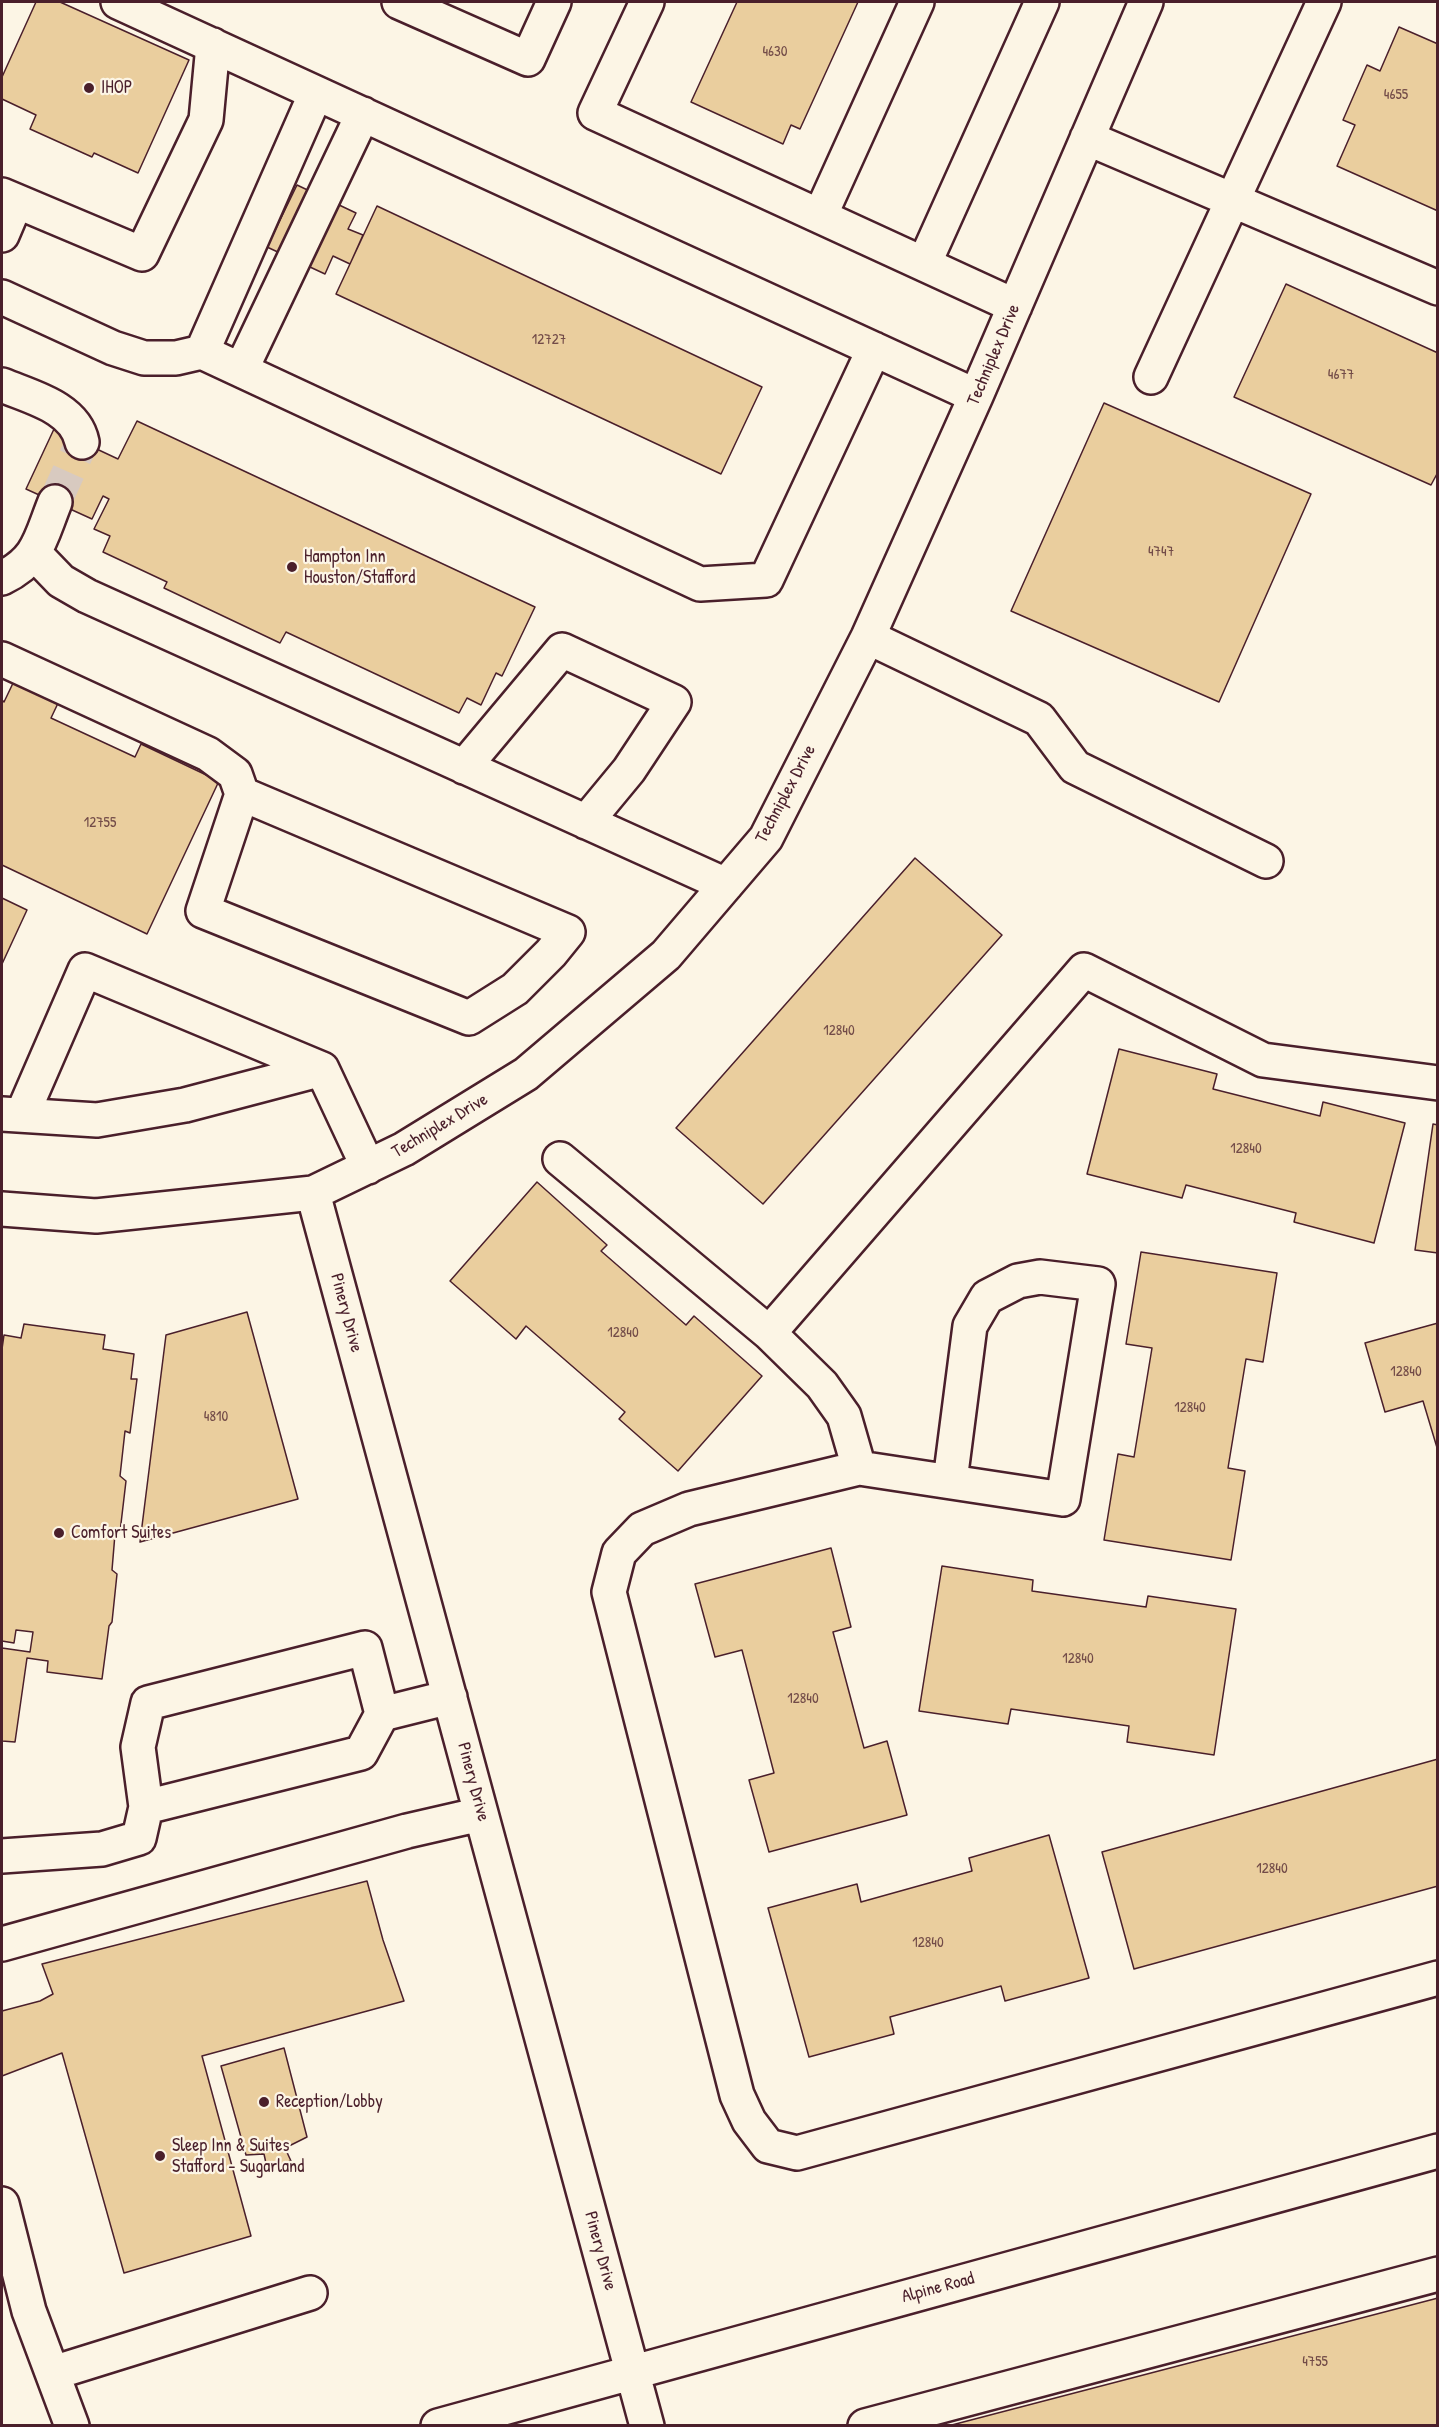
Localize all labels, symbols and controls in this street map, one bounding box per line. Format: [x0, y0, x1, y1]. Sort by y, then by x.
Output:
house number: 4630 [762, 43, 788, 61]
place label: IHOP [101, 77, 132, 99]
marker: IHOP [82, 81, 96, 95]
house number: 4655 [1384, 86, 1408, 104]
street label: Techniplex Drive [963, 301, 1025, 409]
house number: 12727 [532, 331, 566, 349]
house number: 4677 [1328, 366, 1354, 384]
house number: 4747 [1148, 543, 1174, 561]
place label: Hampton Inn Houston/Stafford [304, 546, 415, 588]
marker: Hampton Inn Houston/Stafford [285, 560, 299, 574]
street label: Techniplex Drive [751, 741, 821, 847]
house number: 12755 [84, 814, 116, 832]
house number: 12840 [823, 1022, 855, 1040]
street label: Techniplex Drive [388, 1089, 492, 1163]
house number: 12840 [1230, 1140, 1262, 1158]
street label: Pinery Drive [325, 1271, 367, 1355]
house number: 12840 [607, 1324, 639, 1342]
house number: 12840 [1390, 1363, 1422, 1381]
house number: 12840 [1174, 1399, 1206, 1417]
house number: 4810 [204, 1408, 228, 1426]
place label: Comfort Suites [71, 1522, 171, 1544]
marker: Comfort Suites [52, 1526, 66, 1540]
house number: 12840 [1062, 1650, 1094, 1668]
house number: 12840 [787, 1690, 819, 1708]
street label: Pinery Drive [452, 1740, 494, 1824]
house number: 12840 [1256, 1860, 1288, 1878]
house number: 12840 [912, 1934, 944, 1952]
place label: Reception/Lobby [276, 2091, 383, 2113]
marker: Reception/Lobby [257, 2095, 271, 2109]
place label: Sleep Inn & Suites Stafford - Sugarland [172, 2135, 304, 2178]
marker: Sleep Inn & Suites Stafford - Sugarland [153, 2149, 167, 2163]
street label: Pinery Drive [579, 2209, 621, 2293]
street label: Alpine Road [899, 2268, 977, 2308]
house number: 4755 [1302, 2353, 1328, 2371]

